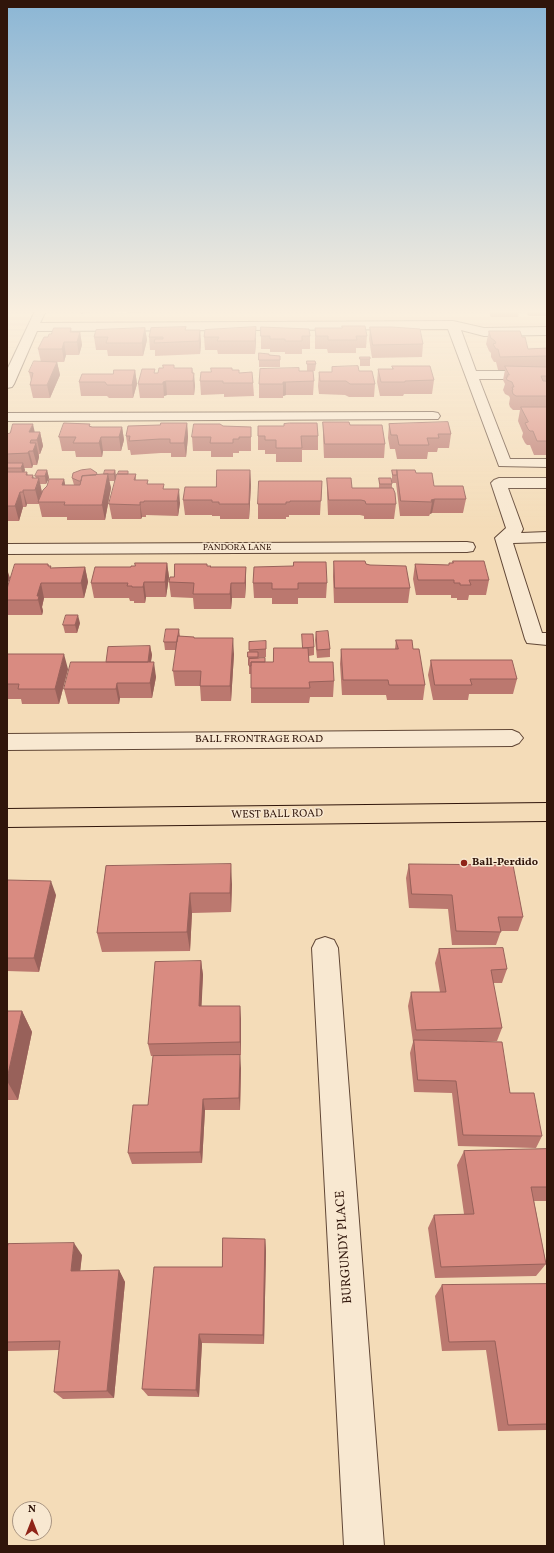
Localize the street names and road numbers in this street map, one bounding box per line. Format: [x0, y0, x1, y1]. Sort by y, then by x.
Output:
street label: PANDORA LANE [203, 543, 271, 553]
street label: BALL FRONTRAGE ROAD [195, 733, 323, 747]
street label: WEST BALL ROAD [231, 808, 323, 822]
street label: BURGUNDY PLACE [333, 1190, 357, 1304]

